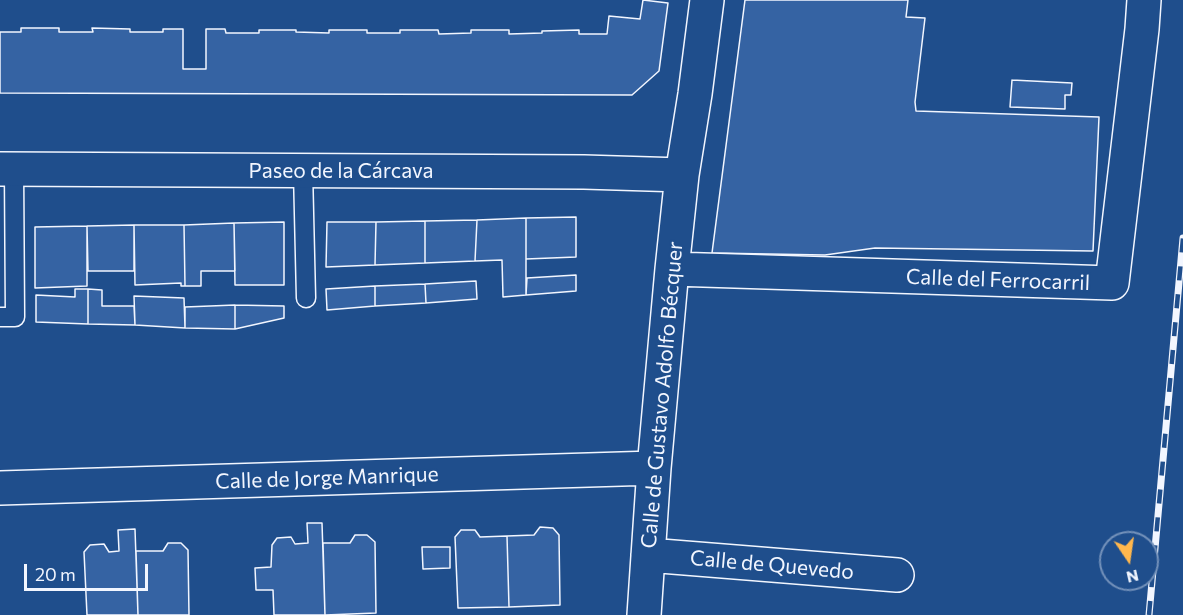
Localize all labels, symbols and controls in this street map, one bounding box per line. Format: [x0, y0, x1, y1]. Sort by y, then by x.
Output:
street label: Paseo de la Cárcava [249, 158, 433, 184]
street label: Calle de Gustavo Adolfo Bécquer [636, 240, 688, 550]
street label: Calle del Ferrocarril [906, 264, 1090, 296]
street label: Calle de Jorge Manrique [215, 462, 439, 494]
north arrow [1099, 531, 1159, 591]
street label: Calle de Quevedo [689, 545, 855, 585]
scale bar [27, 552, 152, 590]
text: 20 m [35, 563, 76, 585]
text: N [1125, 566, 1141, 588]

